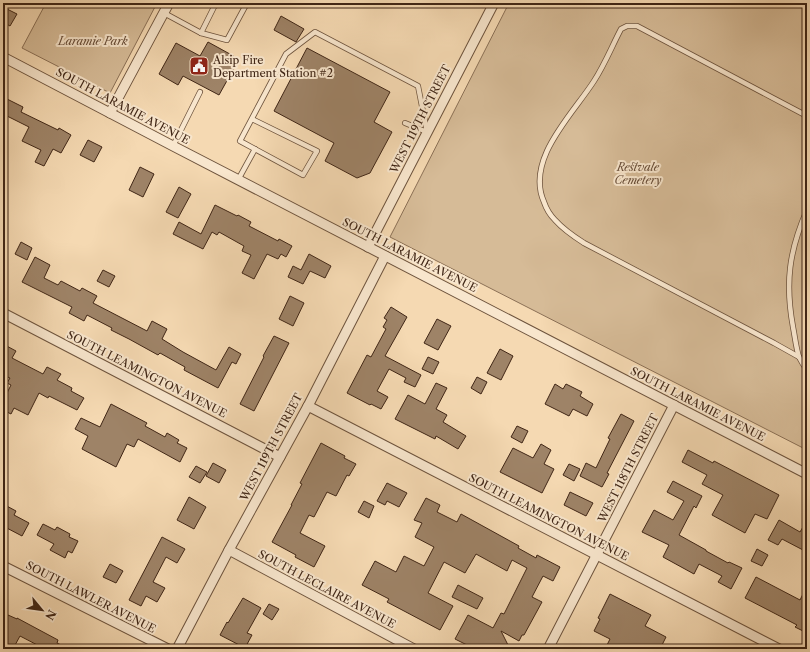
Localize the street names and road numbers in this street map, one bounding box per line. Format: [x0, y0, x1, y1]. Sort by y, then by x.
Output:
street label: WEST 119TH STREET [386, 62, 454, 176]
street label: SOUTH LARAMIE AVENUE [54, 65, 193, 147]
street label: SOUTH LARAMIE AVENUE [340, 215, 480, 295]
street label: SOUTH LEAMINGTON AVENUE [65, 327, 230, 421]
street label: SOUTH LARAMIE AVENUE [628, 364, 768, 444]
street label: WEST 119TH STREET [236, 390, 306, 504]
street label: WEST 118TH STREET [594, 411, 662, 525]
street label: SOUTH LEAMINGTON AVENUE [467, 470, 632, 564]
street label: SOUTH LECLAIRE AVENUE [256, 547, 398, 631]
street label: SOUTH LAWLER AVENUE [23, 558, 159, 636]

